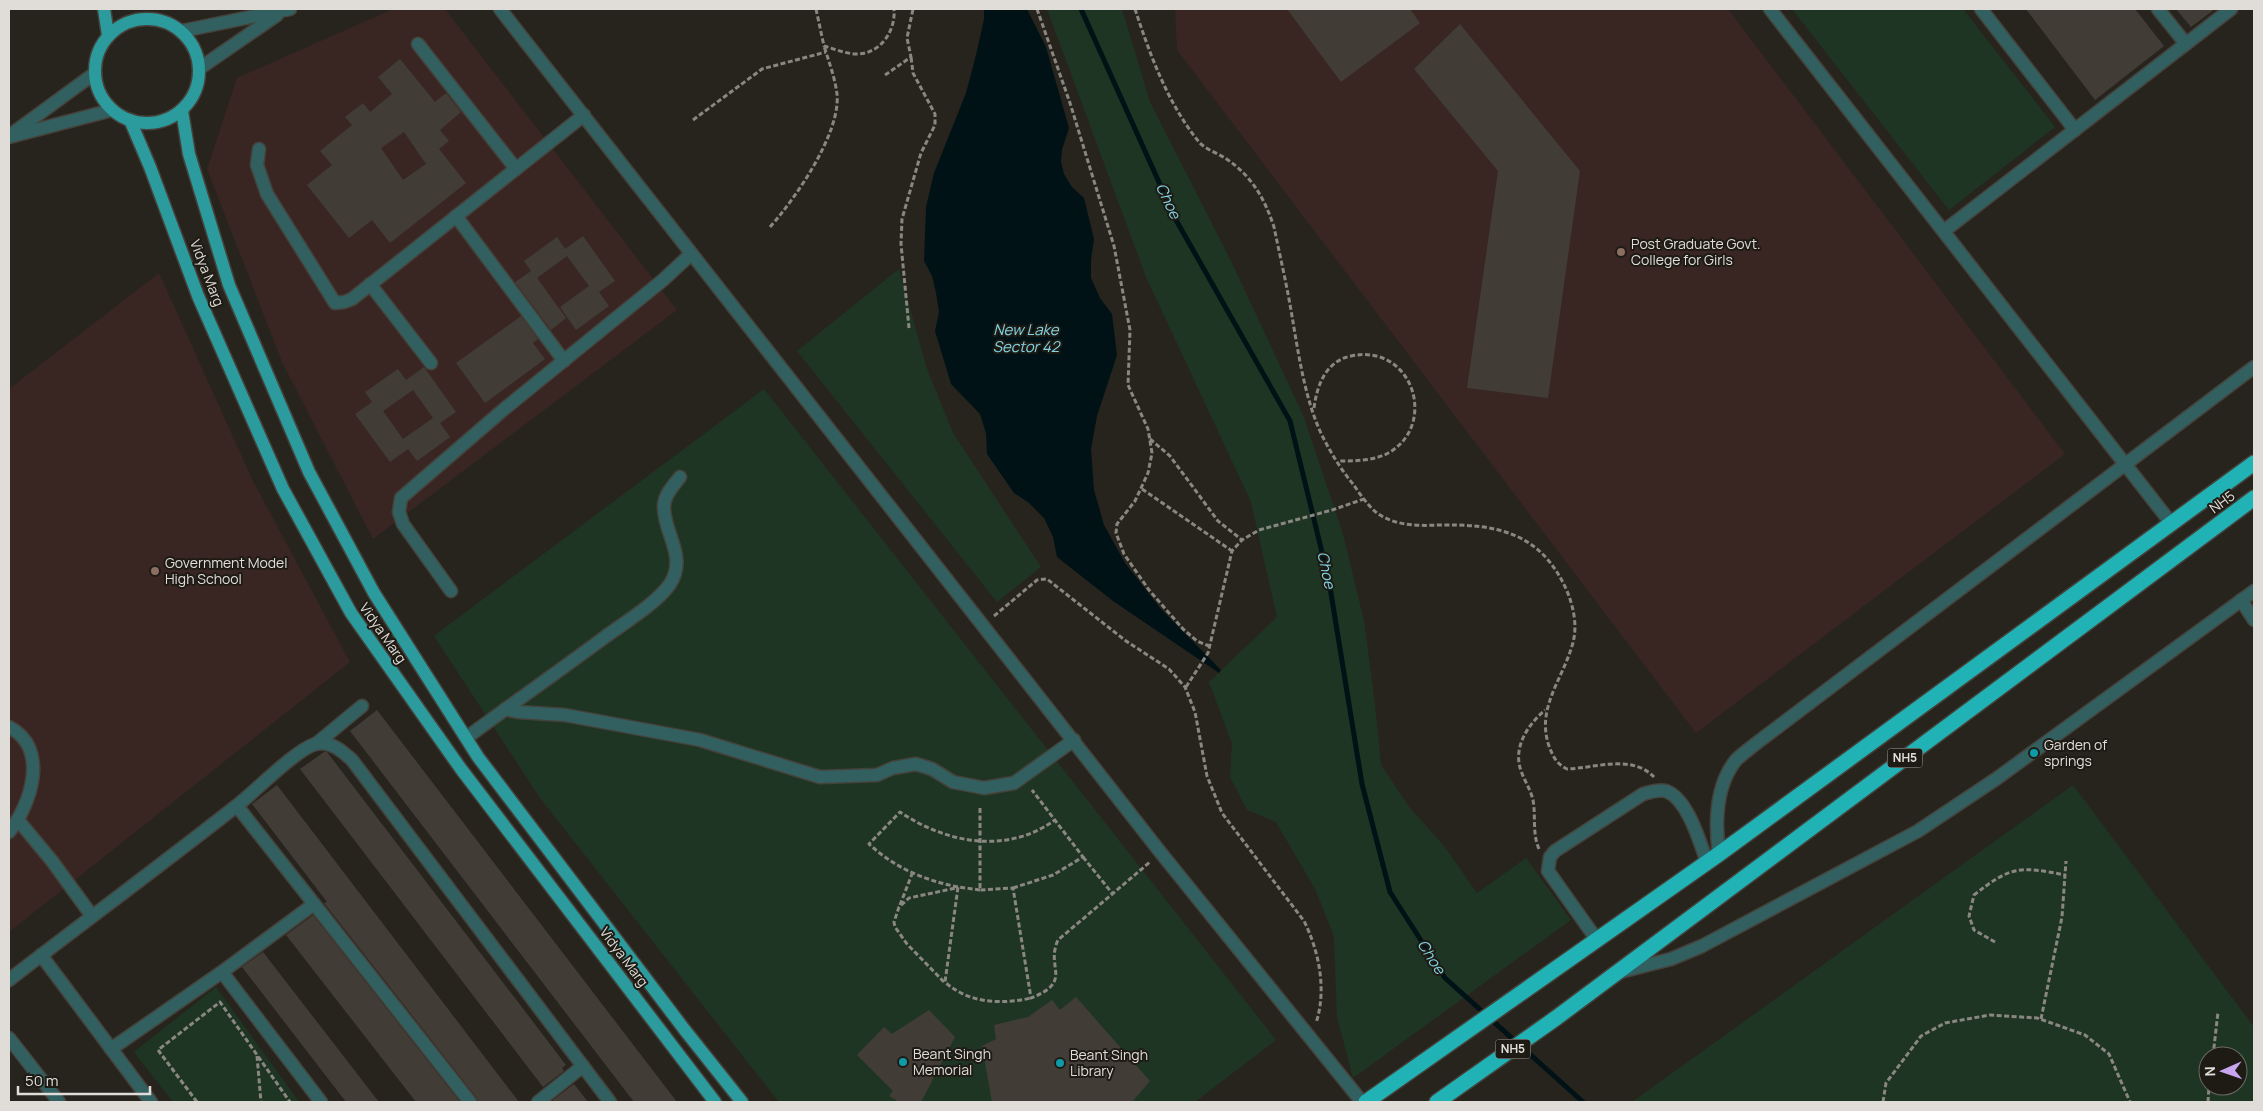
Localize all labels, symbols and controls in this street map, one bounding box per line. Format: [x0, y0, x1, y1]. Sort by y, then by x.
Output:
water label: Choe [1151, 179, 1186, 223]
place label: Post Graduate Govt. College for Girls [1631, 234, 1761, 269]
street label: Vidya Marg [186, 237, 229, 309]
marker: Post Graduate Govt. College for Girls [1615, 246, 1627, 258]
water label: New Lake Sector 42 [993, 319, 1061, 357]
street label: NH5 [2205, 486, 2238, 517]
water label: Choe [1312, 549, 1341, 592]
place label: Government Model High School [165, 553, 288, 588]
marker: Government Model High School [149, 565, 161, 577]
street label: Vidya Marg [356, 599, 411, 667]
place label: Garden of springs [2044, 735, 2107, 770]
marker: Garden of springs [2028, 747, 2040, 759]
road number: NH5 [1888, 748, 1922, 768]
street label: Vidya Marg [596, 923, 653, 990]
water label: Choe [1412, 935, 1451, 979]
road number: NH5 [1496, 1040, 1530, 1058]
place label: Beant Singh Memorial [913, 1044, 991, 1079]
place label: Beant Singh Library [1070, 1045, 1148, 1080]
north arrow [2198, 1046, 2248, 1096]
marker: Beant Singh Memorial [897, 1056, 909, 1068]
marker: Beant Singh Library [1054, 1057, 1066, 1069]
scale bar [18, 1064, 150, 1096]
text: N [2200, 1066, 2219, 1077]
text: 50 m [25, 1070, 59, 1091]

